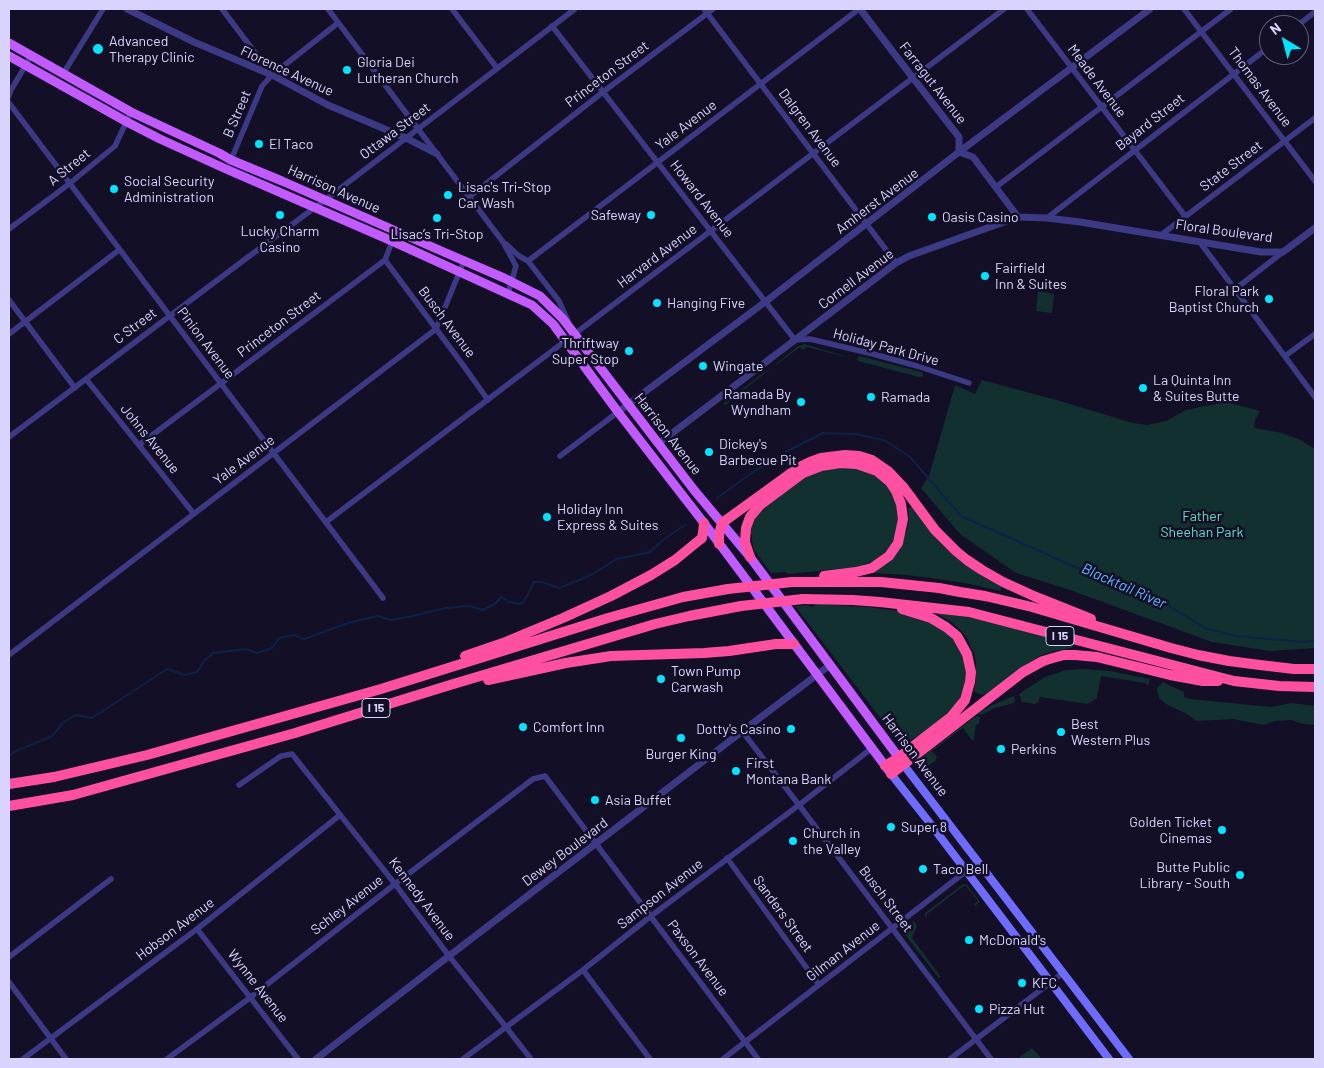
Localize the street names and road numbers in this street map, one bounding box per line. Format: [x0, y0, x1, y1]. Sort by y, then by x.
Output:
street label: Princeton Street [562, 37, 652, 111]
street label: Farragut Avenue [896, 39, 970, 127]
street label: Meade Avenue [1064, 41, 1130, 121]
street label: Florence Avenue [238, 42, 336, 100]
street label: Thomas Avenue [1224, 44, 1296, 130]
street label: Dalgren Avenue [775, 86, 845, 170]
street label: B Street [220, 88, 254, 140]
street label: Bayard Street [1112, 90, 1188, 154]
street label: Yale Avenue [652, 96, 720, 154]
street label: Ottawa Street [356, 99, 434, 163]
street label: State Street [1196, 137, 1266, 195]
street label: A Street [44, 145, 94, 189]
street label: Howard Avenue [667, 157, 737, 241]
street label: Harrison Avenue [285, 161, 383, 217]
street label: Amherst Avenue [832, 164, 922, 238]
street label: Floral Boulevard [1174, 216, 1274, 246]
street label: Harvard Avenue [614, 221, 700, 291]
street label: Cornell Avenue [815, 245, 897, 313]
street label: Busch Avenue [415, 283, 479, 361]
street label: Princeton Street [234, 287, 324, 361]
street label: C Street [110, 304, 160, 348]
street label: Pinion Avenue [174, 304, 238, 382]
street label: Holiday Park Drive [831, 325, 941, 369]
street label: Harrison Avenue [631, 390, 705, 478]
street label: Johns Avenue [117, 401, 183, 477]
street label: Yale Avenue [210, 431, 278, 489]
road number: I 15 [1046, 626, 1074, 646]
road number: I 15 [362, 698, 390, 718]
street label: Harrison Avenue [878, 710, 952, 800]
street label: Dewey Boulevard [519, 814, 611, 890]
street label: Kennedy Avenue [385, 854, 459, 944]
street label: Sampson Avenue [614, 855, 706, 933]
street label: Busch Street [856, 863, 916, 935]
street label: Schley Avenue [307, 872, 387, 938]
street label: Sanders Street [750, 872, 816, 956]
street label: Hobson Avenue [133, 894, 217, 964]
street label: Paxson Avenue [664, 917, 732, 999]
street label: Gilman Avenue [803, 917, 883, 985]
street label: Wynne Avenue [224, 946, 292, 1026]

